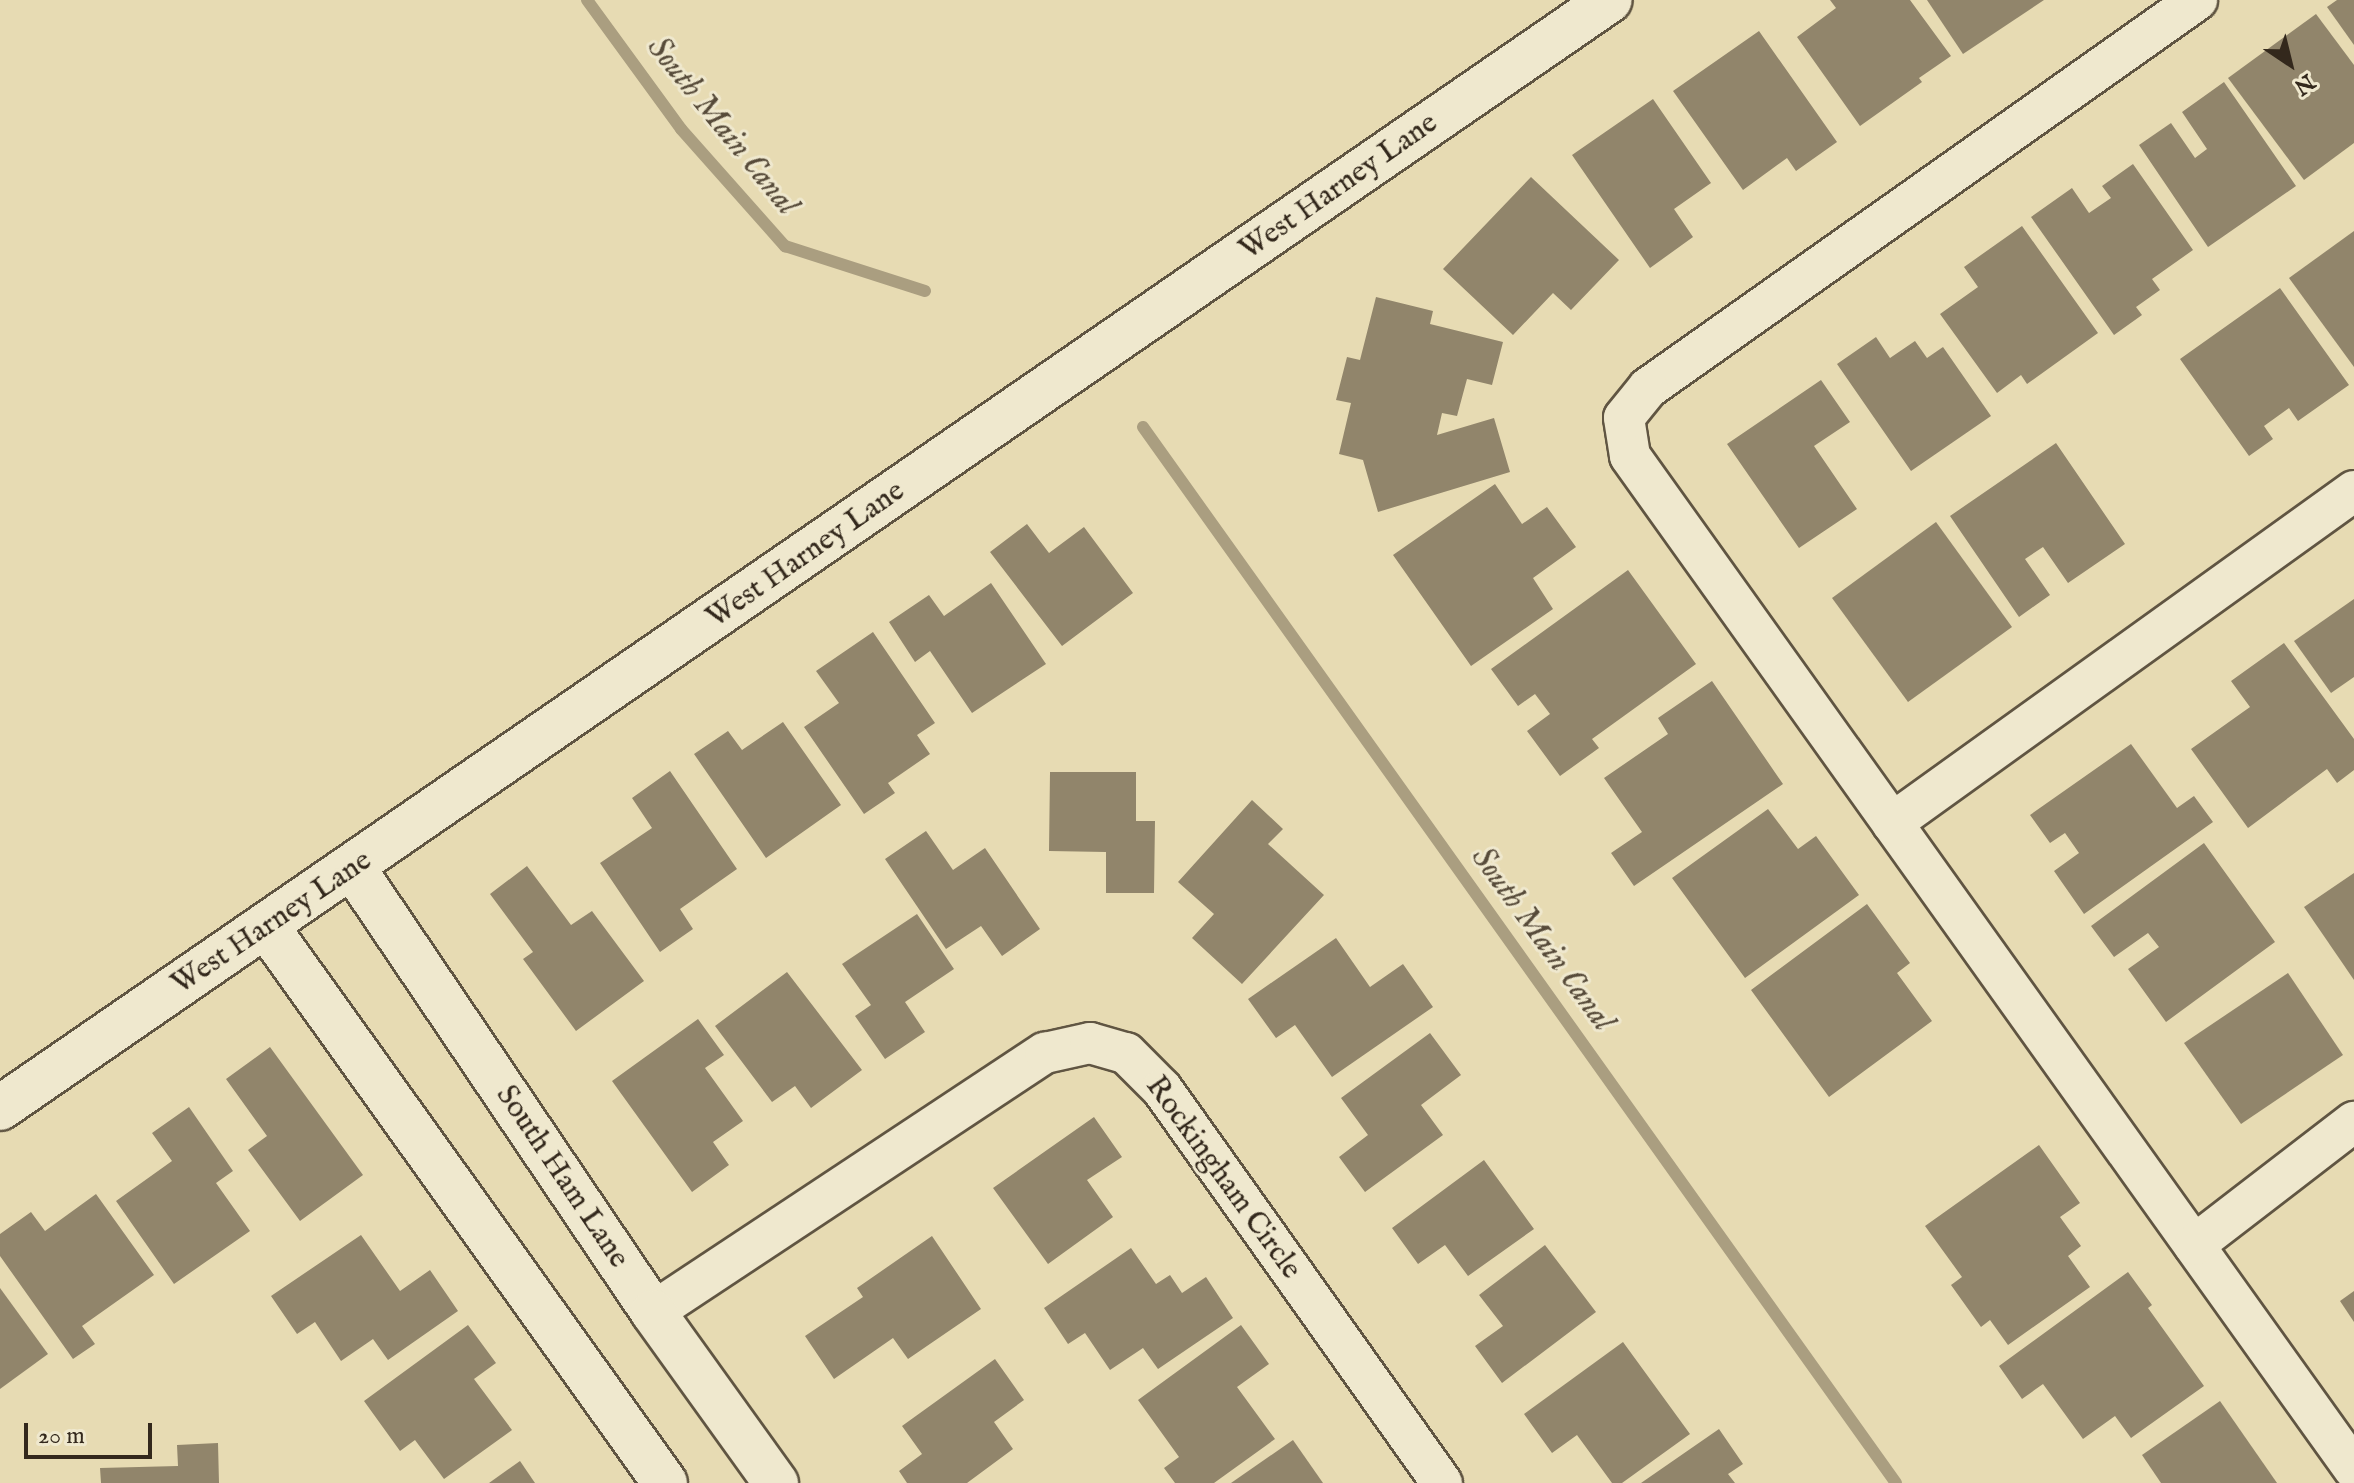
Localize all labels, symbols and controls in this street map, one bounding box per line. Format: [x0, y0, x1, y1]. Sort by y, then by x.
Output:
north arrow [2250, 24, 2330, 104]
water label: South Main Canal [638, 30, 804, 224]
text: N [2288, 67, 2320, 101]
street label: West Harney Lane [1233, 105, 1445, 269]
street label: West Harney Lane [700, 473, 912, 637]
water label: South Main Canal [1461, 841, 1621, 1039]
street label: West Harney Lane [165, 843, 379, 1003]
street label: Rockingham Circle [1137, 1070, 1309, 1286]
street label: South Ham Lane [488, 1079, 636, 1275]
scale bar [28, 1407, 156, 1457]
text: 20 m [38, 1421, 85, 1452]

